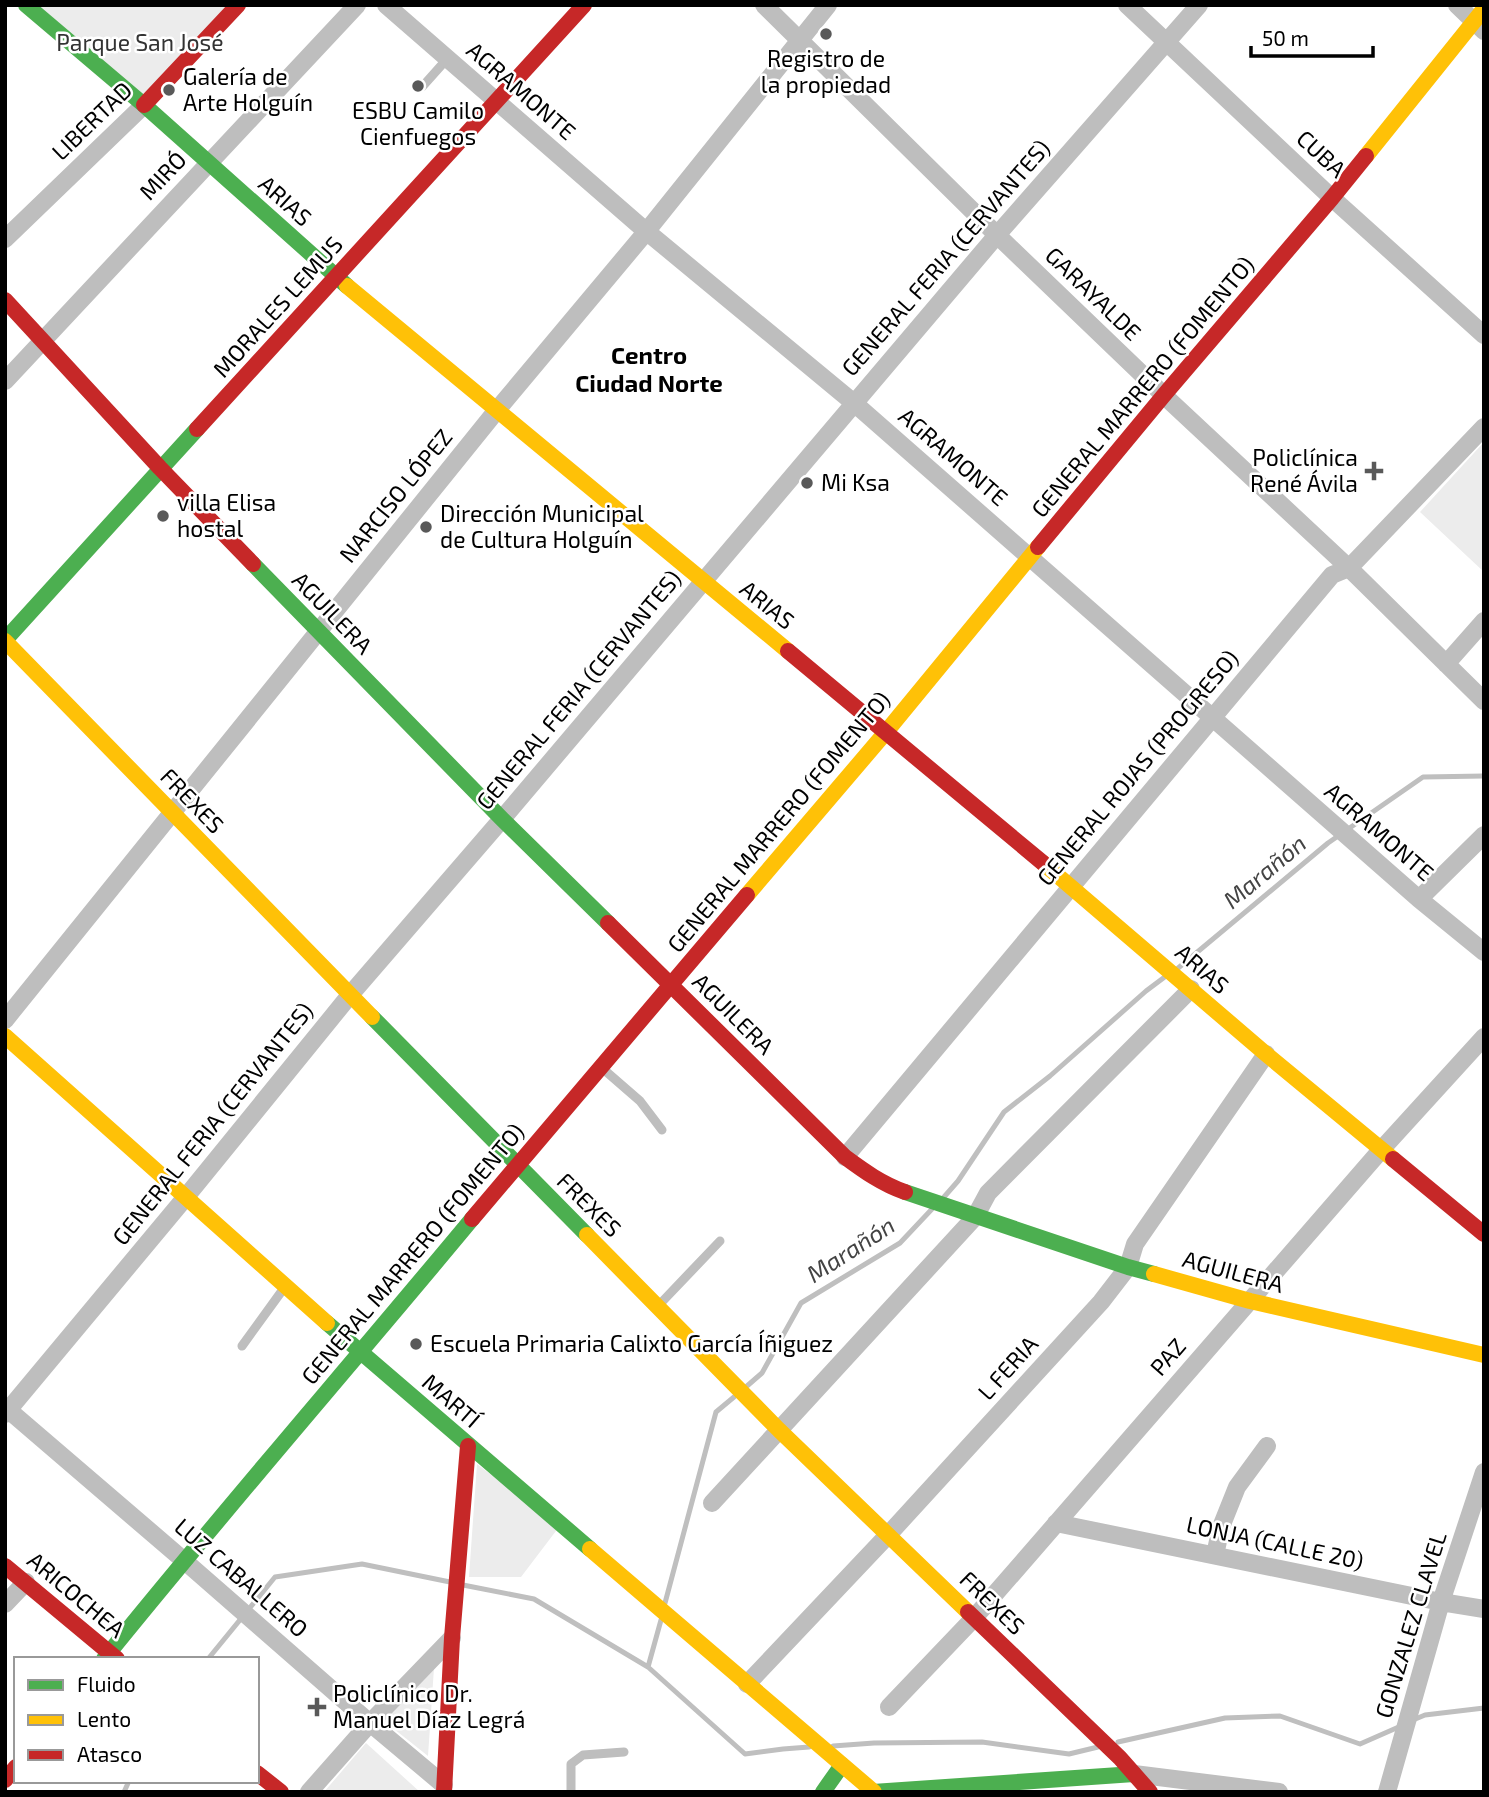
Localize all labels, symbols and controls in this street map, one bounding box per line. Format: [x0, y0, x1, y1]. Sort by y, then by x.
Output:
scale bar [1251, 14, 1374, 58]
text: 50 m [1262, 25, 1309, 50]
marker: Registro de la propiedad [818, 26, 834, 42]
park label: Parque San José [56, 28, 224, 56]
street label: AGRAMONTE [461, 35, 582, 145]
place label: Registro de la propiedad [761, 44, 891, 98]
place label: Galería de Arte Holguín [183, 62, 313, 116]
street label: LIBERTAD [45, 75, 137, 165]
marker: ESBU Camilo Cienfuegos [410, 78, 426, 94]
marker: Galería de Arte Holguín [161, 82, 177, 98]
place label: ESBU Camilo Cienfuegos [352, 96, 484, 150]
street label: CUBA [1291, 124, 1353, 183]
street label: GENERAL FERIA (CERVANTES) [835, 134, 1055, 381]
street label: MIRÓ [133, 145, 192, 205]
street label: ARIAS [253, 169, 318, 231]
street label: MORALES LEMUS [207, 230, 348, 383]
street label: GARAYALDE [1040, 241, 1147, 346]
street label: GENERAL MARRERO (FOMENTO) [1025, 250, 1260, 522]
district label: Centro Ciudad Norte [575, 340, 723, 397]
street label: AGRAMONTE [893, 401, 1014, 511]
street label: NARCISO LÓPEZ [333, 423, 458, 568]
place label: Policlínica René Ávila [1250, 443, 1358, 497]
marker: Policlínica René Ávila [1364, 461, 1384, 481]
place label: Mi Ksa [821, 468, 890, 496]
marker: Mi Ksa [799, 475, 815, 491]
place label: villa Elisa hostal [177, 488, 276, 542]
place label: Dirección Municipal de Cultura Holguín [440, 499, 644, 553]
marker: villa Elisa hostal [155, 508, 171, 524]
marker: Dirección Municipal de Cultura Holguín [418, 519, 434, 535]
street label: GENERAL FERIA (CERVANTES) [470, 564, 687, 815]
street label: AGUILERA [287, 565, 379, 660]
street label: ARIAS [735, 574, 800, 635]
street label: GENERAL ROJAS (PROGRESO) [1031, 644, 1244, 891]
street label: GENERAL MARRERO (FOMENTO) [661, 685, 896, 957]
street label: FREXES [155, 762, 230, 839]
street label: AGRAMONTE [1319, 776, 1440, 886]
water label: Marañón [1217, 828, 1311, 914]
street label: ARIAS [1170, 937, 1235, 999]
street label: AGUILERA [687, 967, 781, 1060]
street label: GENERAL FERIA (CERVANTES) [106, 997, 319, 1250]
street label: GENERAL MARRERO (FOMENTO) [295, 1117, 530, 1389]
street label: FREXES [552, 1166, 628, 1242]
water label: Marañón [801, 1210, 900, 1288]
street label: AGUILERA [1180, 1244, 1287, 1298]
place label: Escuela Primaria Calixto García Íñiguez [430, 1329, 833, 1357]
street label: L FERIA [971, 1329, 1044, 1405]
street label: PAZ [1144, 1332, 1191, 1381]
marker: Escuela Primaria Calixto García Íñiguez [408, 1336, 424, 1352]
street label: MARTÍ [417, 1367, 487, 1434]
street label: LONJA (CALLE 20) [1184, 1510, 1366, 1574]
street label: LUZ CABALLERO [169, 1512, 314, 1643]
street label: GONZALEZ CLAVEL [1368, 1528, 1452, 1721]
street label: ARICOCHEA [22, 1545, 132, 1643]
street label: FREXES [954, 1565, 1031, 1640]
legend [14, 1657, 259, 1783]
text: Fluido [77, 1671, 136, 1696]
place label: Policlínico Dr. Manuel Díaz Legrá [333, 1679, 525, 1733]
marker: Policlínico Dr. Manuel Díaz Legrá [307, 1697, 327, 1717]
text: Lento [77, 1706, 131, 1731]
text: Atasco [77, 1741, 142, 1766]

